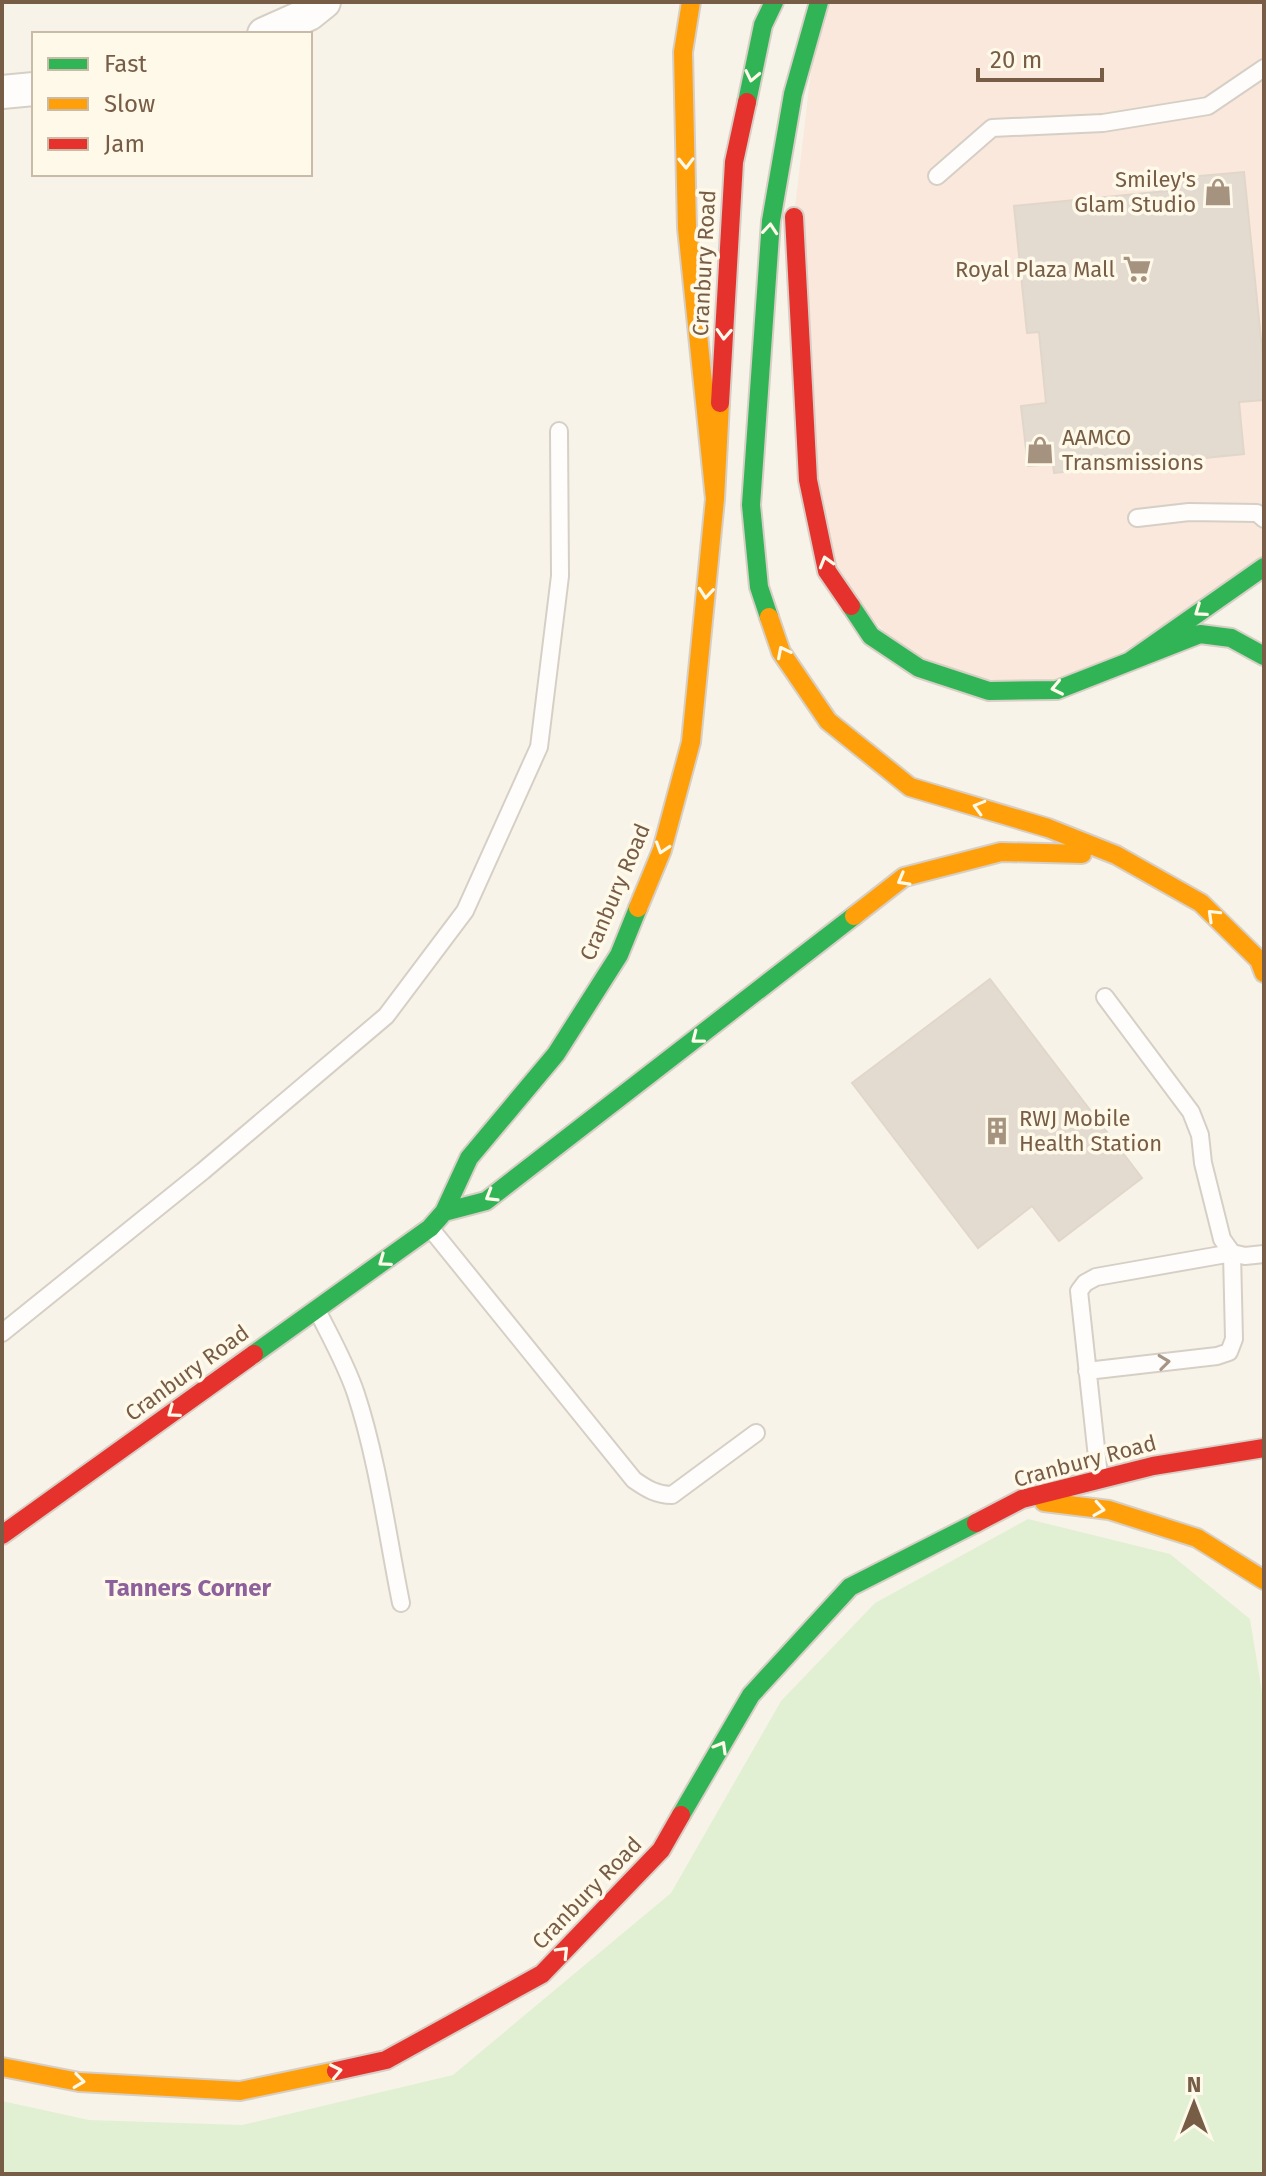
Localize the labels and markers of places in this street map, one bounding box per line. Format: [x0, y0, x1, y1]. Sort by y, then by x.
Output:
place label: Smiley's Glam Studio [1074, 166, 1196, 218]
shop icon: Smiley's Glam Studio [1203, 177, 1233, 207]
supermarket icon: Royal Plaza Mall [1122, 254, 1152, 284]
place label: Royal Plaza Mall [955, 256, 1115, 283]
place label: AAMCO Transmissions [1062, 424, 1203, 476]
shop icon: AAMCO Transmissions [1025, 435, 1055, 465]
place label: RWJ Mobile Health Station [1019, 1105, 1162, 1157]
building icon: RWJ Mobile Health Station [982, 1116, 1012, 1146]

